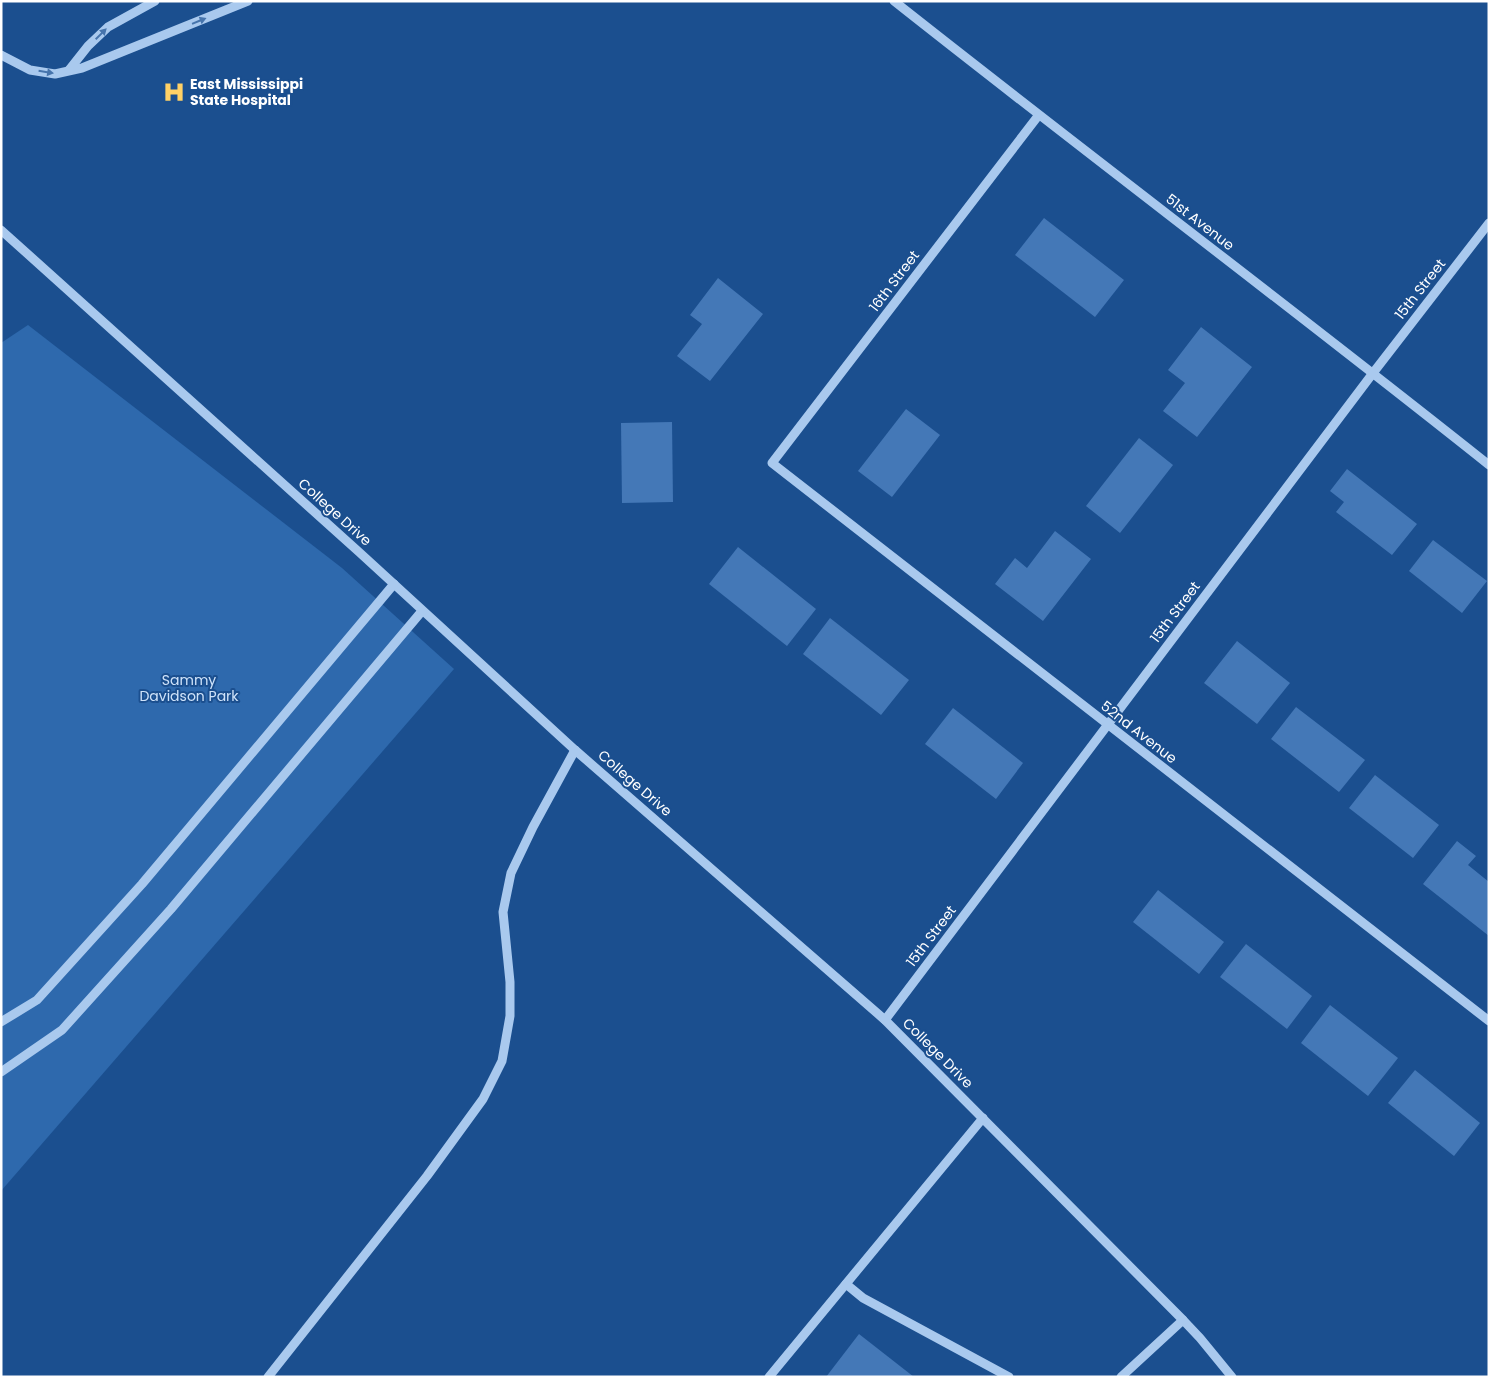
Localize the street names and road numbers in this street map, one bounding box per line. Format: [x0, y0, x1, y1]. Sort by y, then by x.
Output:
street label: 51st Avenue [1162, 189, 1239, 255]
street label: 16th Street [864, 246, 924, 316]
street label: 15th Street [1390, 254, 1450, 324]
street label: College Drive [294, 474, 376, 551]
street label: 15th Street [1145, 577, 1205, 647]
street label: 52nd Avenue [1097, 696, 1181, 768]
street label: College Drive [594, 745, 677, 821]
street label: 15th Street [901, 901, 961, 971]
street label: College Drive [898, 1013, 978, 1093]

